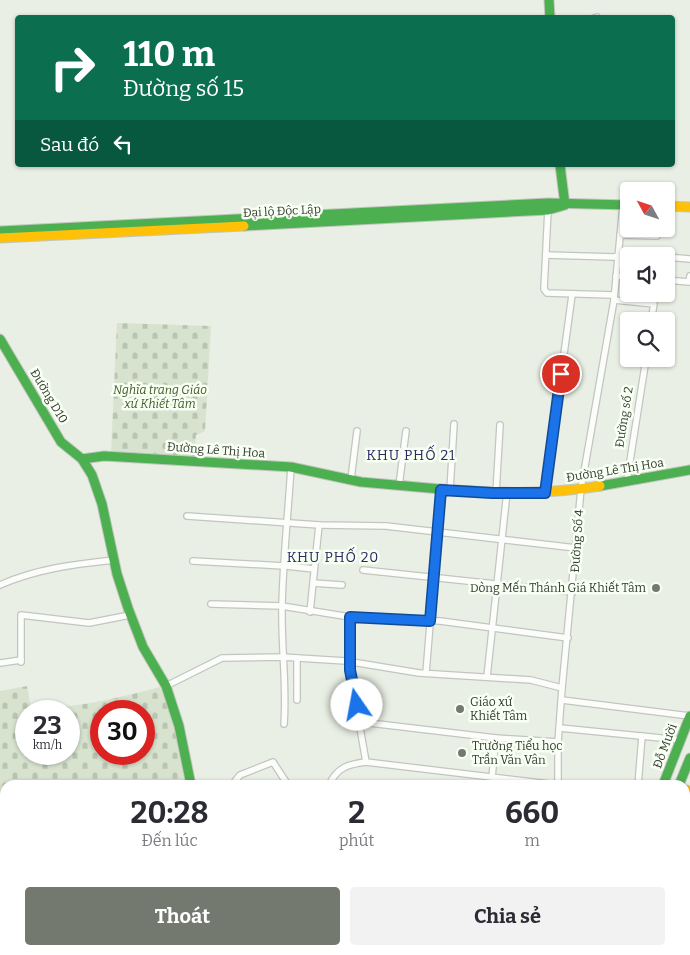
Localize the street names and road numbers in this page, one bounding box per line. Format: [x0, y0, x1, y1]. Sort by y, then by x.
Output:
street label: Đại lộ Độc Lập [243, 202, 321, 220]
street label: Đường D10 [27, 366, 71, 426]
street label: Đường số 2 [611, 385, 636, 448]
street label: Đường Lê Thị Hoa [166, 440, 266, 460]
street label: Đường Lê Thị Hoa [565, 455, 665, 485]
street label: Đường Số 4 [567, 509, 586, 573]
street label: Đỗ Mười [650, 721, 680, 770]

